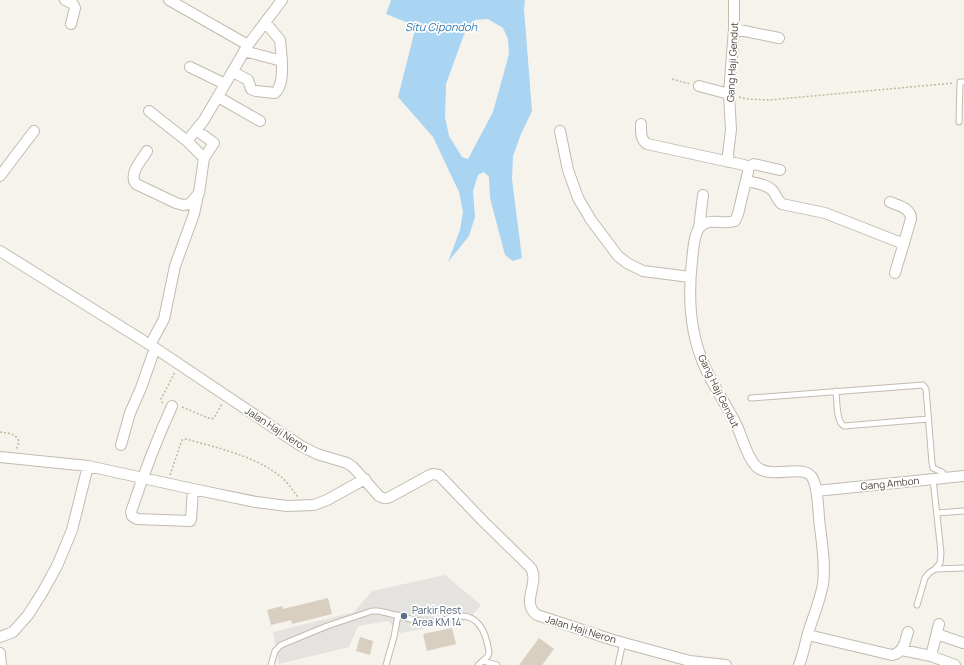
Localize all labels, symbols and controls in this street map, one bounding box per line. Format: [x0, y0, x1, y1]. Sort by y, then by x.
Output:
water label: Situ Cipondoh [405, 19, 477, 34]
street label: Gang Haji Gendut [723, 22, 741, 102]
street label: Gang Haji Gendut [695, 352, 743, 430]
street label: Jalan Haji Neron [242, 403, 312, 455]
street label: Gang Ambon [860, 473, 920, 493]
place label: Parkir Rest Area KM 14 [412, 603, 461, 629]
marker: Parkir Rest Area KM 14 [399, 611, 409, 621]
street label: Jalan Haji Neron [544, 612, 618, 646]

